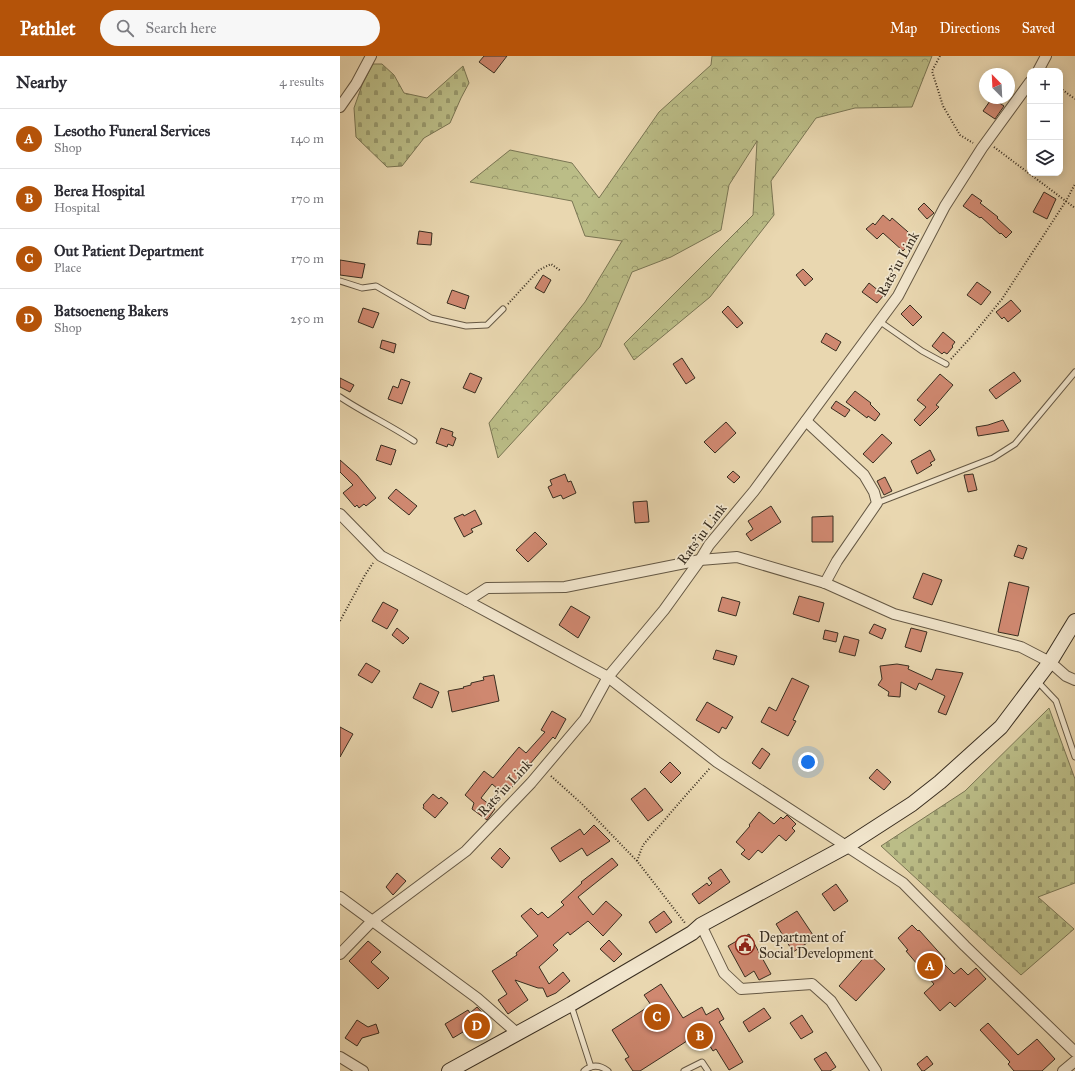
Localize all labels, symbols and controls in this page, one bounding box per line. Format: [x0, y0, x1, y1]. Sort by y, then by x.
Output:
search box [100, 10, 380, 46]
text: Pathlet [20, 17, 76, 40]
icon: search [114, 17, 136, 39]
text: Search here [146, 19, 217, 37]
text: Map [890, 20, 917, 37]
text: Directions [939, 20, 1000, 37]
text: Saved [1022, 20, 1055, 37]
north arrow [979, 68, 1015, 104]
map controls [1027, 68, 1063, 176]
button: + [1027, 68, 1063, 104]
text: Nearby [16, 72, 67, 93]
text: 4 results [279, 74, 324, 90]
button: − [1027, 104, 1063, 140]
text: Lesotho Funeral Services [54, 122, 210, 140]
text: A [25, 131, 33, 147]
text: 140 m [290, 131, 324, 147]
text: Shop [54, 140, 82, 156]
button: layers [1027, 140, 1063, 176]
text: Berea Hospital [54, 182, 145, 200]
text: B [25, 191, 33, 207]
text: 170 m [291, 191, 324, 207]
text: Hospital [54, 200, 100, 216]
street label: Rats'iu Link [873, 228, 923, 300]
text: Out Patient Department [54, 242, 204, 260]
text: C [25, 251, 33, 267]
text: 170 m [291, 251, 324, 267]
text: Place [54, 260, 81, 276]
text: Batsoeneng Bakers [54, 302, 168, 320]
text: D [24, 311, 34, 327]
text: 250 m [290, 311, 324, 327]
text: Shop [54, 320, 82, 336]
street label: Rats'iu Link [674, 500, 731, 568]
your location [798, 752, 818, 772]
street label: Rats'iu Link [474, 756, 536, 820]
place label: Department of Social Development [759, 929, 874, 962]
public building icon: Department of Social Development [734, 934, 756, 956]
pin: A [917, 951, 943, 981]
pin: C [644, 1002, 670, 1032]
pin: D [464, 1011, 490, 1041]
pin: B [687, 1021, 713, 1051]

